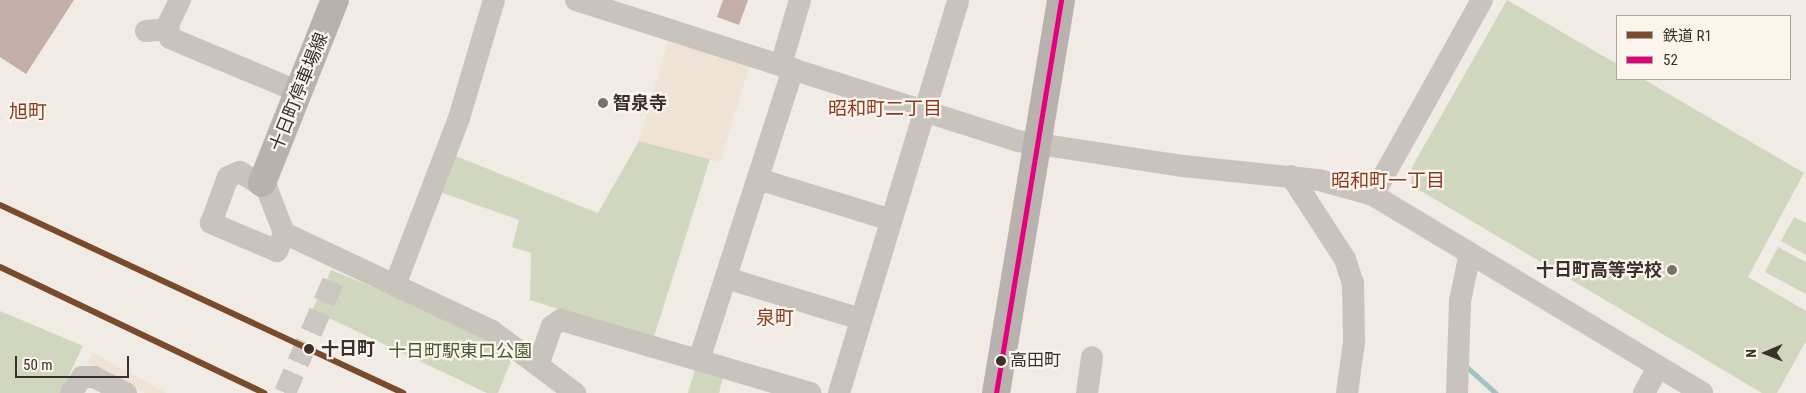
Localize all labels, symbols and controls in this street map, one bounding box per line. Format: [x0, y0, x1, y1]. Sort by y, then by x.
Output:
legend [1616, 15, 1791, 80]
text: 鉄道 R1 [1663, 27, 1712, 45]
street label: 十日町停車場線 [265, 30, 333, 154]
text: 52 [1663, 51, 1678, 69]
place label: 智泉寺 [613, 92, 667, 114]
marker: 智泉寺 [597, 97, 609, 109]
district label: 昭和町二丁目 [828, 98, 942, 120]
district label: 旭町 [9, 101, 47, 123]
district label: 昭和町一丁目 [1331, 170, 1445, 192]
place label: 十日町高等学校 [1536, 259, 1662, 281]
marker: 十日町高等学校 [1666, 264, 1678, 276]
district label: 泉町 [756, 307, 794, 329]
north arrow [1741, 328, 1791, 378]
place label: 十日町 [321, 338, 375, 360]
park label: 十日町駅東口公園 [388, 340, 532, 362]
marker: 十日町 [301, 341, 317, 357]
scale bar [18, 346, 131, 378]
text: N [1743, 349, 1759, 358]
place label: 高田町 [1010, 351, 1061, 371]
text: 50 m [23, 356, 53, 374]
marker: 高田町 [996, 356, 1006, 366]

